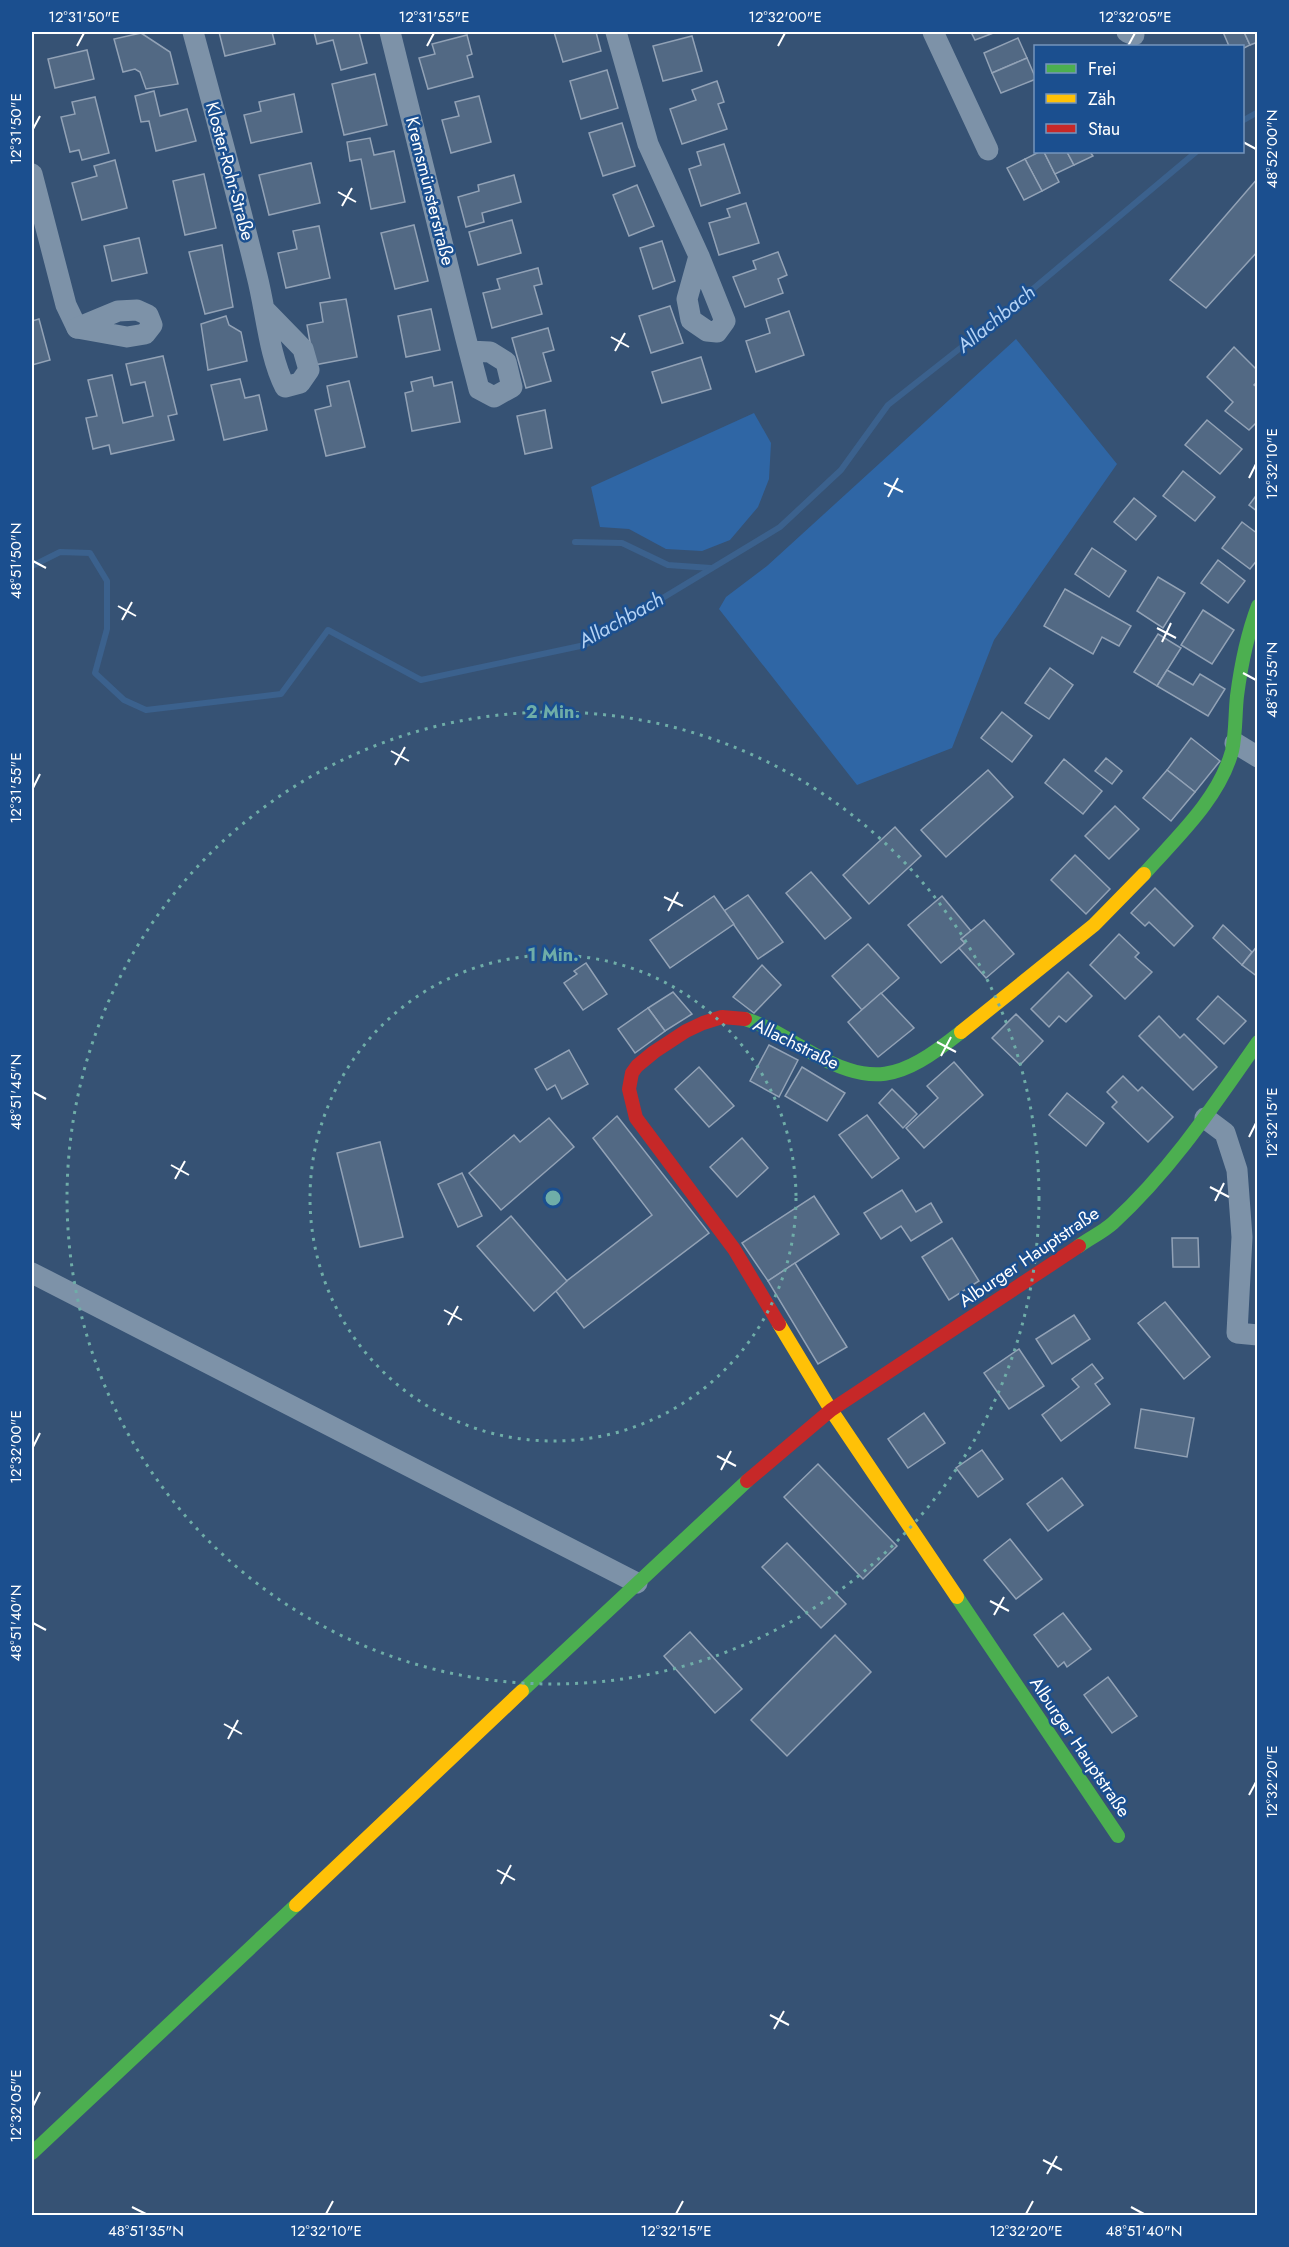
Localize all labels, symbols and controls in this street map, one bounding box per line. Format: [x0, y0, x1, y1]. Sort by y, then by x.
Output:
text: 12°31'50"E [48, 6, 120, 28]
text: 12°31'55"E [399, 6, 469, 28]
text: 12°32'00"E [748, 6, 822, 28]
text: 12°32'05"E [1098, 6, 1172, 28]
legend [1034, 45, 1244, 153]
text: Frei [1088, 56, 1117, 82]
text: Zäh [1088, 86, 1116, 112]
text: 12°31'50"E [5, 93, 27, 165]
street label: Kloster-Rohr-Straße [199, 99, 261, 243]
text: 48°52'00"N [1261, 110, 1283, 188]
street label: Kremsmünsterstraße [399, 114, 461, 268]
text: Stau [1088, 116, 1120, 142]
water label: Allachbach [950, 278, 1042, 360]
text: 12°32'10"E [1261, 428, 1283, 500]
text: 48°51'50"N [5, 523, 27, 599]
water label: Allachbach [572, 585, 669, 656]
text: 48°51'55"N [1261, 642, 1283, 718]
text: 2 Min. [526, 699, 580, 725]
text: 12°31'55"E [5, 753, 27, 823]
text: 1 Min. [527, 942, 579, 968]
street label: Allachstraße [749, 1012, 843, 1076]
text: 48°51'45"N [5, 1054, 27, 1130]
text: 12°32'15"E [1261, 1088, 1283, 1158]
centre of rings [543, 1188, 563, 1208]
street label: Alburger Hauptstraße [954, 1200, 1104, 1314]
text: 12°32'00"E [5, 1410, 27, 1484]
text: 48°51'40"N [5, 1585, 27, 1661]
street label: Alburger Hauptstraße [1023, 1672, 1137, 1822]
text: 12°32'20"E [1261, 1745, 1283, 1819]
text: 12°32'05"E [5, 2069, 27, 2143]
text: 48°51'35"N [108, 2220, 184, 2242]
text: 12°32'10"E [290, 2220, 362, 2242]
text: 12°32'15"E [641, 2220, 711, 2242]
text: 12°32'20"E [989, 2220, 1063, 2242]
text: 48°51'40"N [1106, 2220, 1182, 2242]

